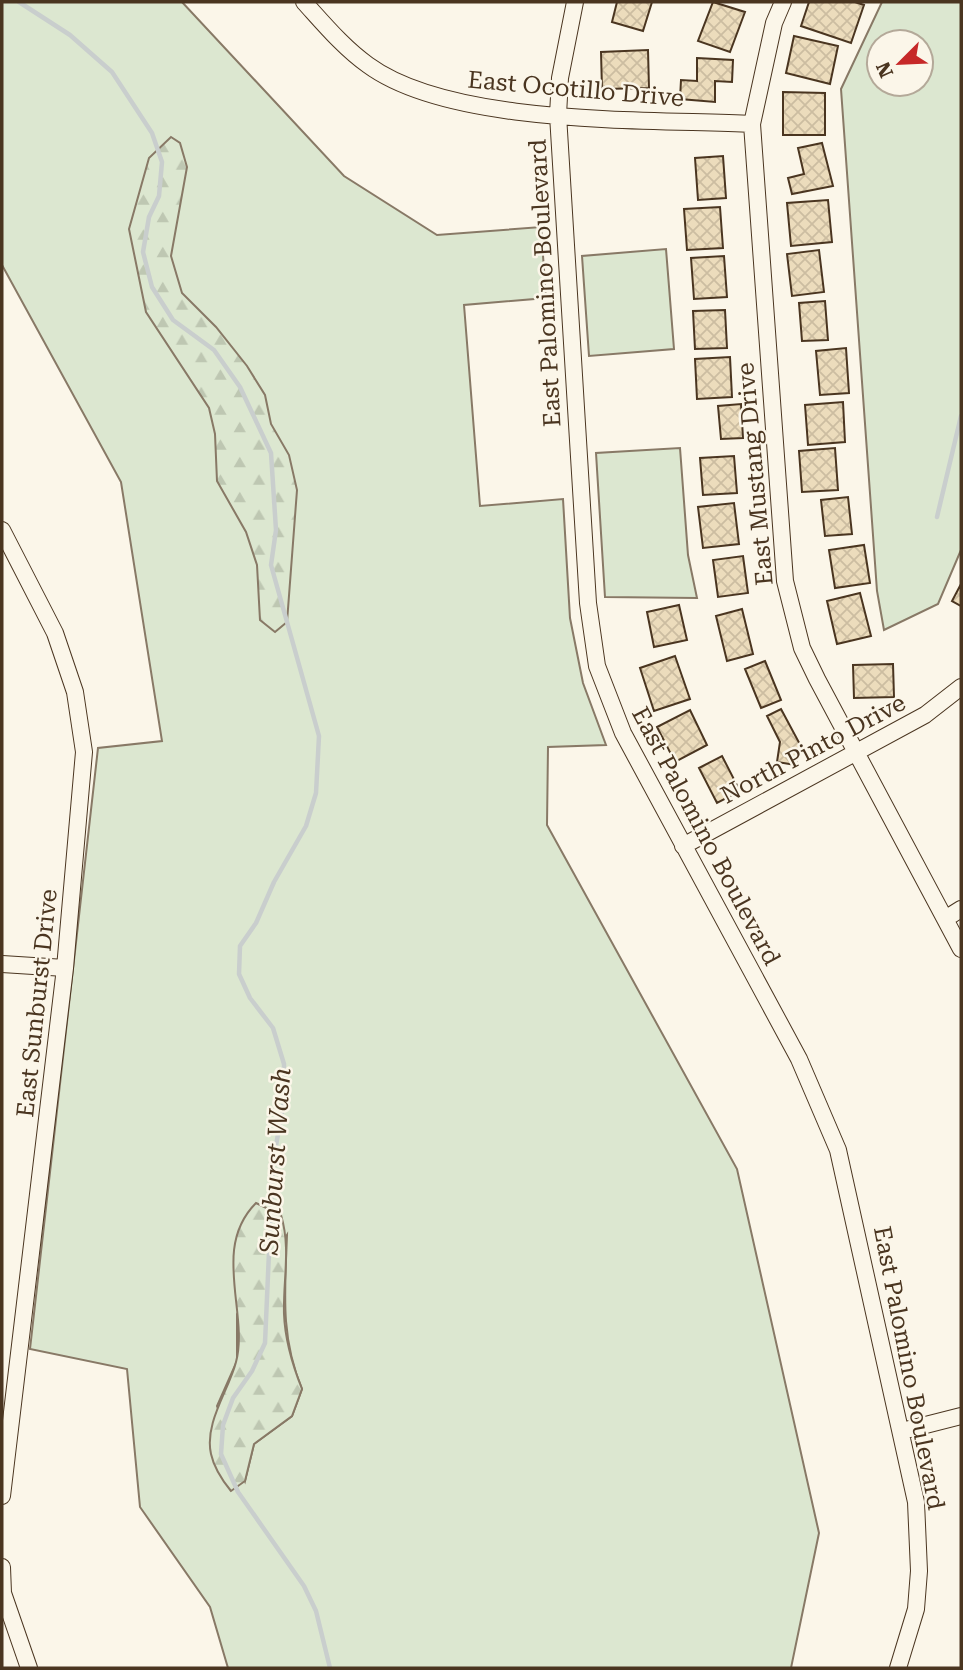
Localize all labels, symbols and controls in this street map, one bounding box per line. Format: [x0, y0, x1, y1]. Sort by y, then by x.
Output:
north arrow [865, 28, 935, 98]
text: N [871, 58, 898, 81]
street label: East Ocotillo Drive [467, 66, 685, 112]
street label: East Palomino Boulevard [523, 138, 567, 428]
street label: East Mustang Drive [731, 361, 779, 587]
street label: North Pinto Drive [716, 688, 910, 810]
street label: East Palomino Boulevard [626, 702, 786, 970]
street label: East Sunburst Drive [11, 887, 63, 1119]
water label: Sunburst Wash [253, 1066, 297, 1257]
street label: East Palomino Boulevard [868, 1224, 950, 1512]

